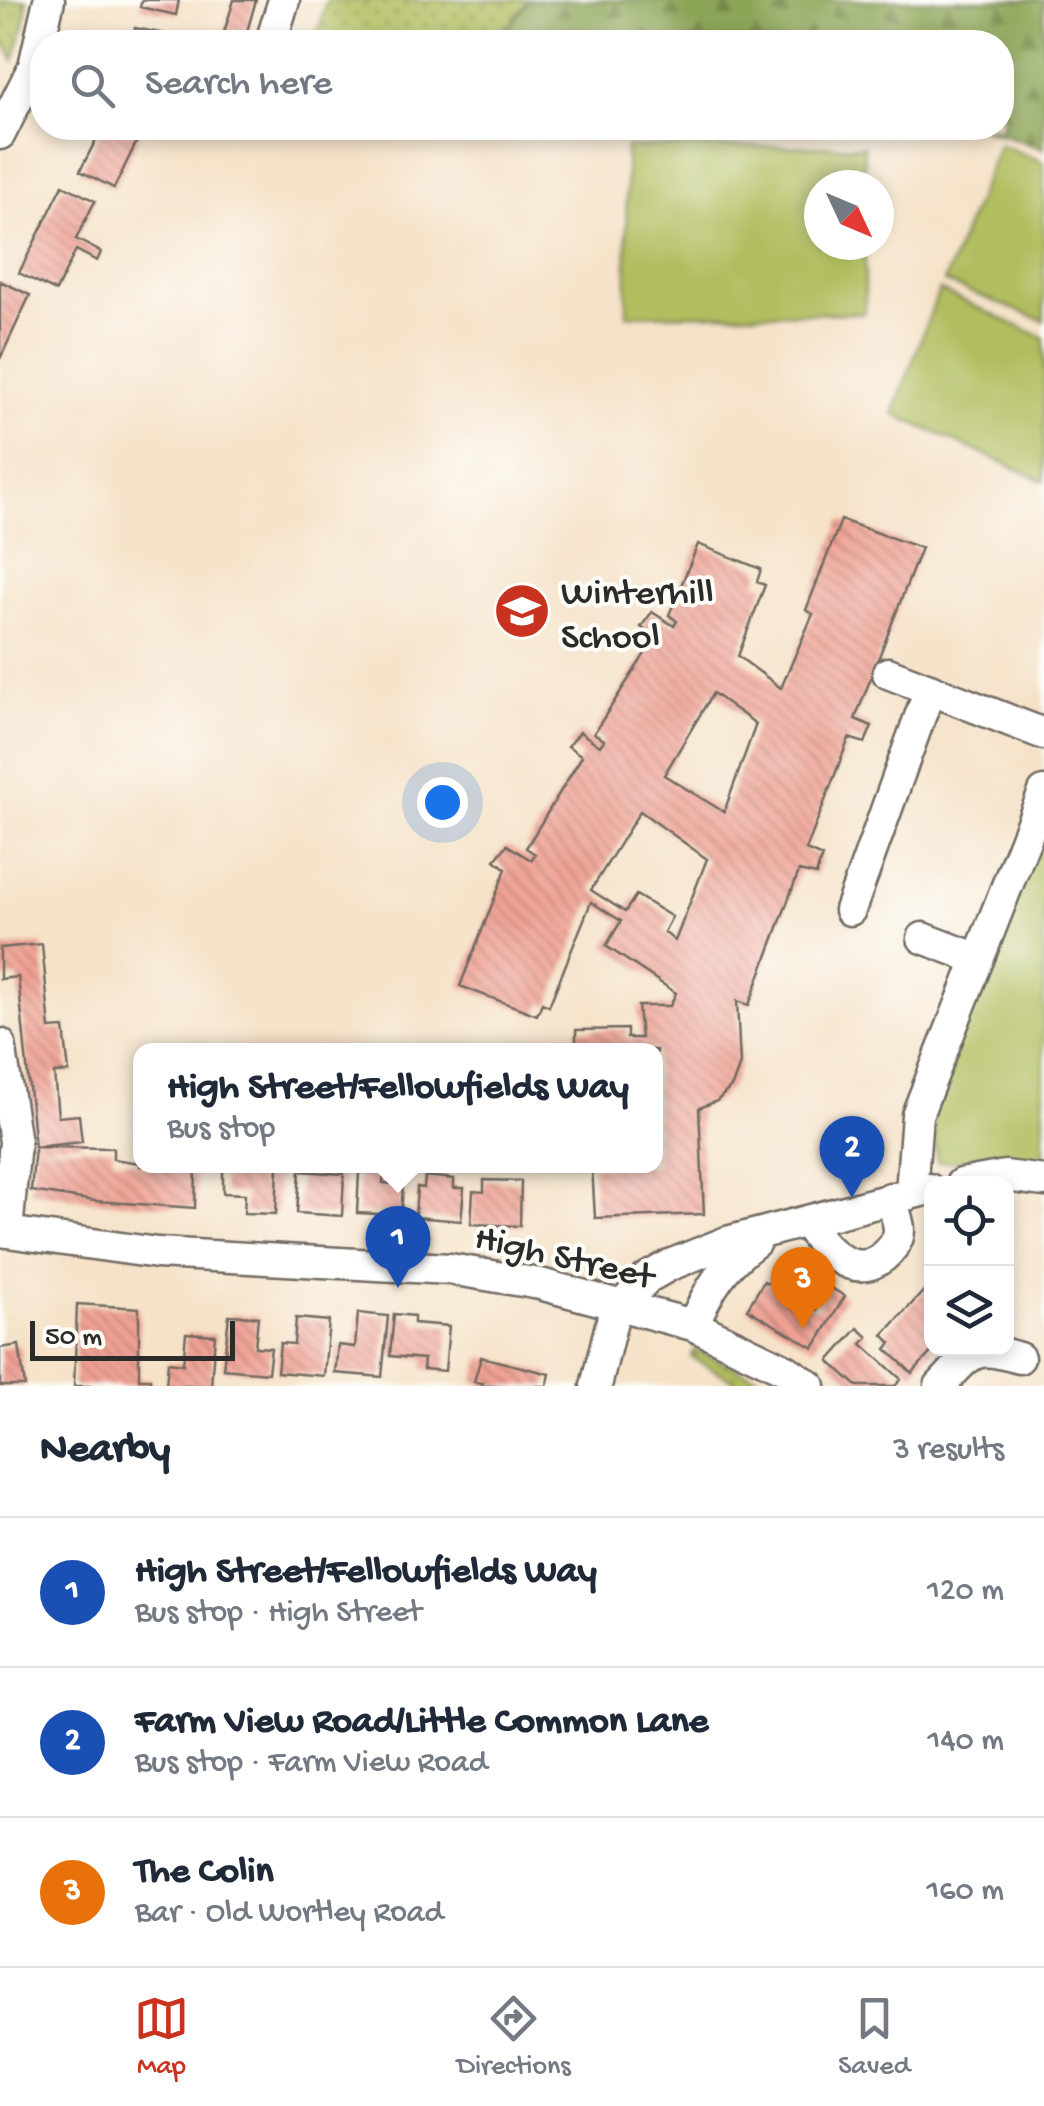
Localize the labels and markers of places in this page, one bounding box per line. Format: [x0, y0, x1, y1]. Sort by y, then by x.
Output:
place label: Winterhill School [561, 573, 714, 661]
school or university icon: Winterhill School [492, 581, 552, 641]
pin: 2 [820, 1116, 884, 1198]
pin: 1 [366, 1206, 430, 1288]
pin: 3 [770, 1246, 836, 1329]

